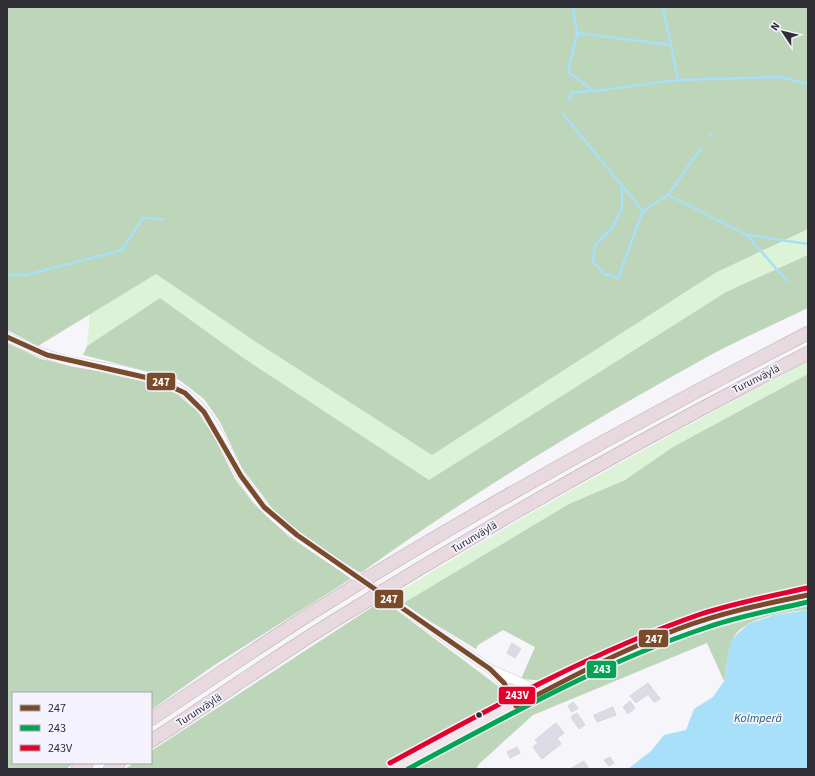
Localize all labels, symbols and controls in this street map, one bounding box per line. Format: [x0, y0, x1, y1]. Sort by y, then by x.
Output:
north arrow [763, 12, 803, 52]
text: N [767, 19, 783, 34]
street label: Turunväylä [730, 361, 782, 397]
line badge: 247 [146, 372, 176, 391]
text: 247 [152, 375, 170, 390]
street label: Turunväylä [448, 517, 500, 557]
line badge: 247 [374, 589, 404, 609]
text: 247 [380, 592, 398, 607]
line badge: 247 [638, 629, 669, 648]
text: 247 [645, 632, 663, 647]
line badge: 243 [586, 660, 617, 679]
text: 243 [593, 662, 611, 677]
line badge: 243V [498, 686, 536, 705]
text: 243V [505, 688, 530, 703]
street label: Turunväylä [173, 690, 225, 730]
legend [12, 692, 152, 764]
text: 247 [48, 700, 66, 717]
unlabelled marker [474, 710, 484, 720]
water label: Kolmperä [734, 710, 783, 727]
text: 243 [48, 720, 66, 737]
text: 243V [48, 740, 73, 757]

